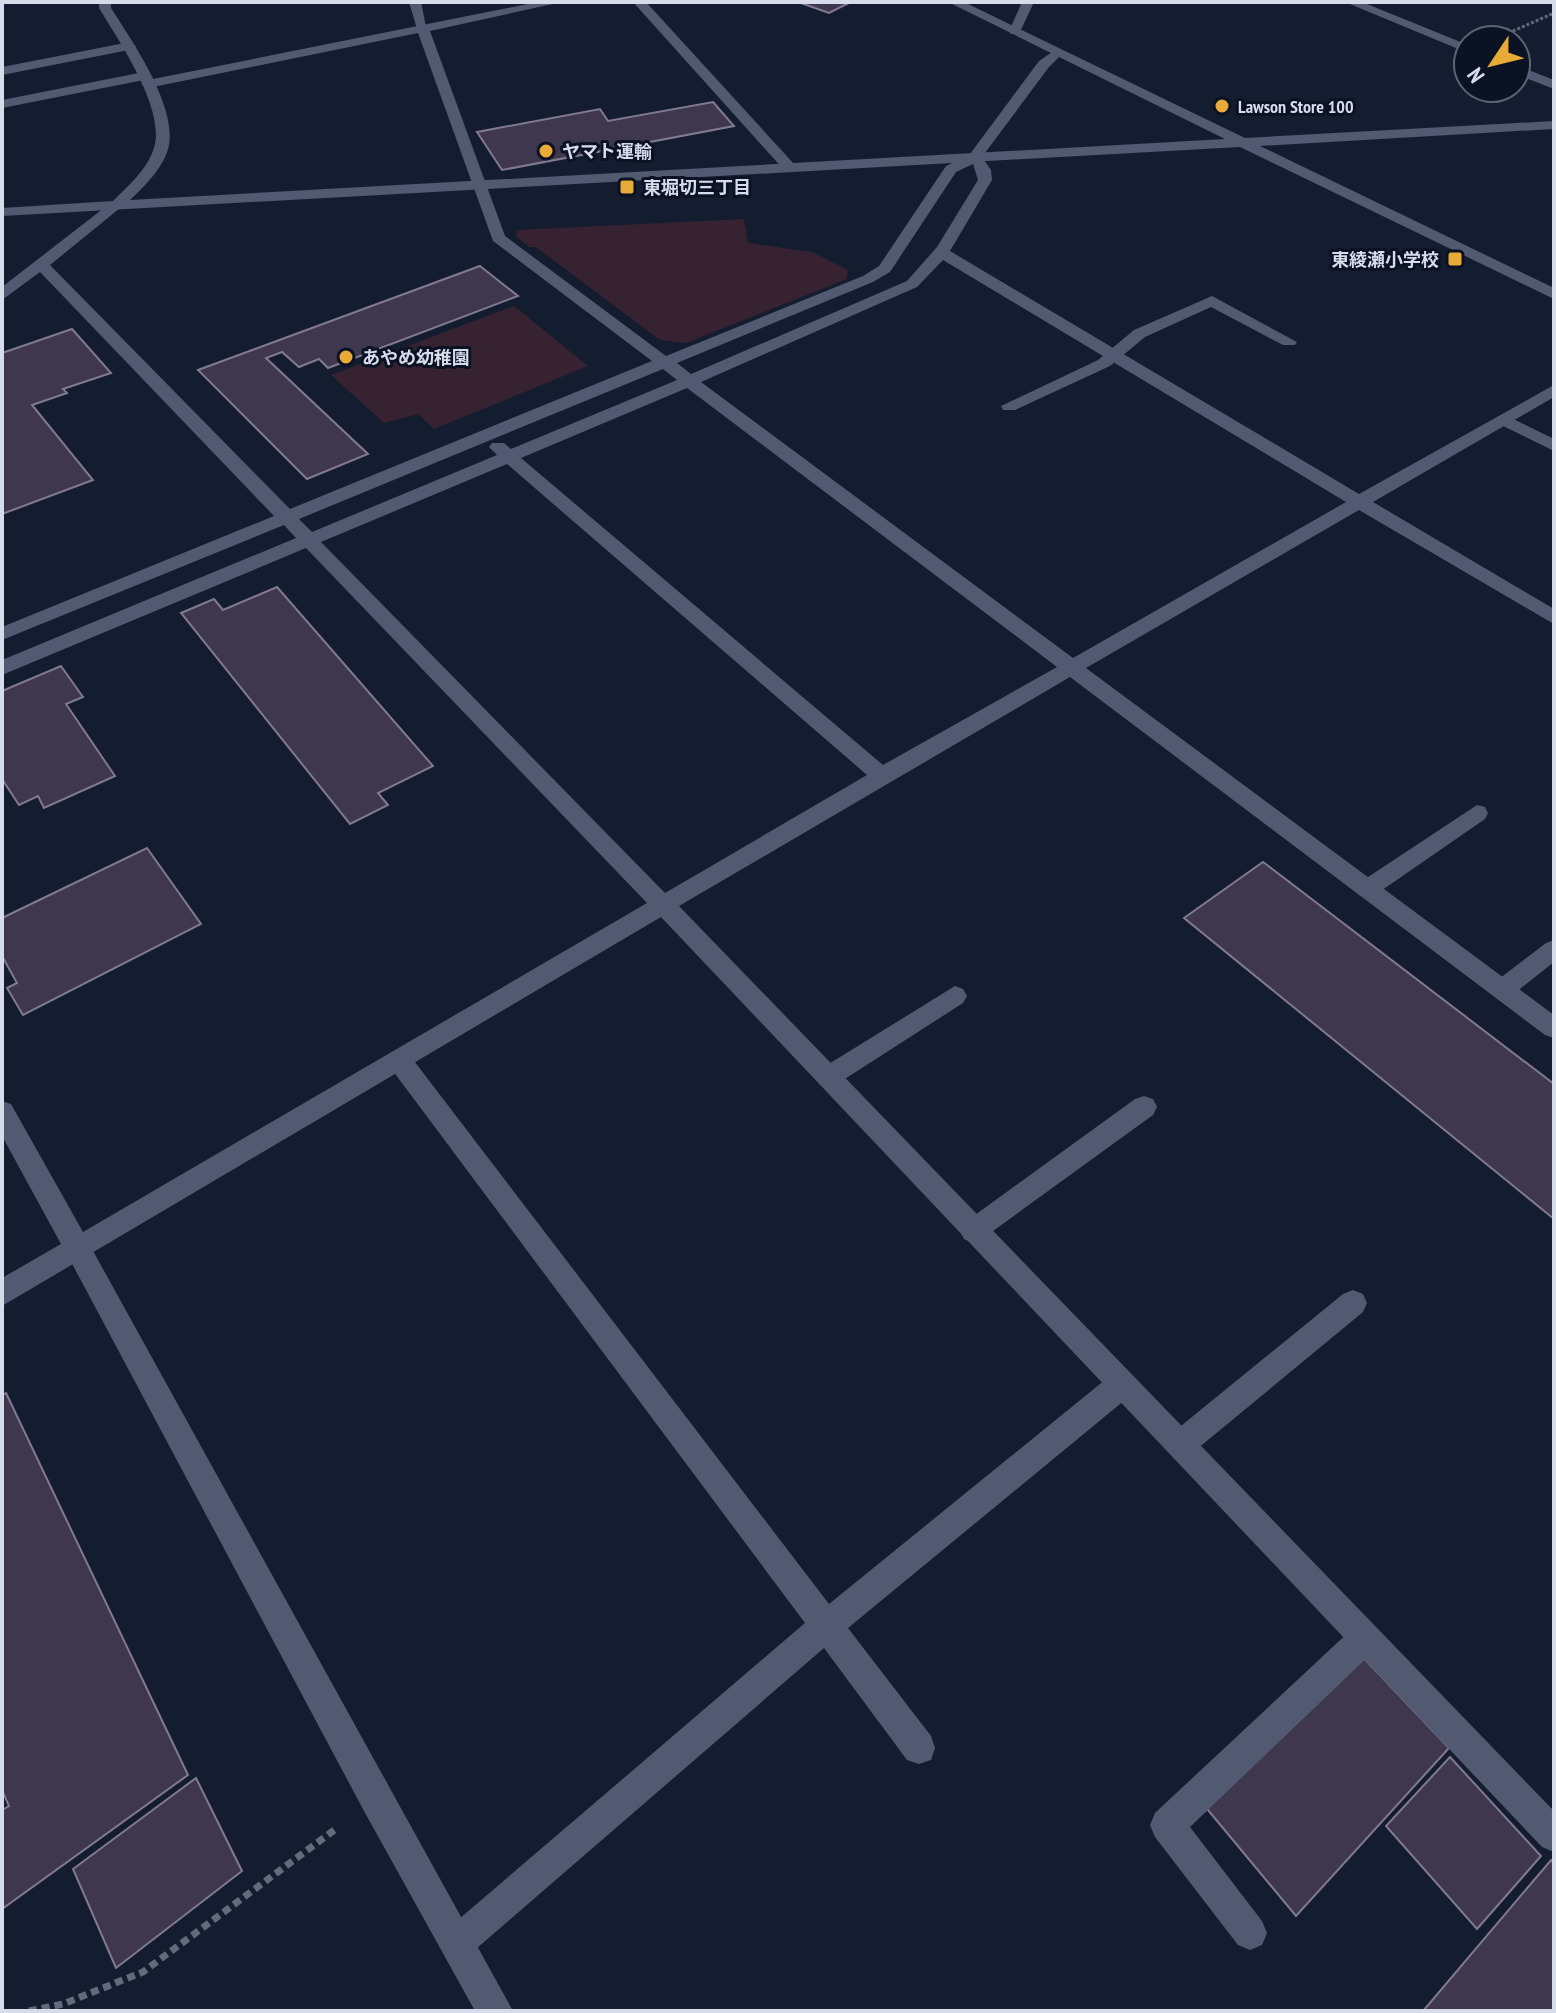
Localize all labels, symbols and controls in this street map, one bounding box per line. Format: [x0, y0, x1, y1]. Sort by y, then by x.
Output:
north arrow [1452, 24, 1532, 104]
text: N [1461, 63, 1490, 88]
place label: Lawson Store 100 [1238, 95, 1354, 118]
marker: Lawson Store 100 [1213, 97, 1231, 115]
place label: ヤマト運輸 [562, 140, 652, 163]
marker: ヤマト運輸 [537, 142, 555, 160]
place label: 東堀切三丁目 [643, 176, 751, 199]
marker: 東堀切三丁目 [618, 178, 636, 196]
place label: 東綾瀬小学校 [1331, 248, 1439, 271]
marker: 東綾瀬小学校 [1446, 250, 1464, 268]
place label: あやめ幼稚園 [362, 346, 470, 369]
marker: あやめ幼稚園 [337, 348, 355, 366]

